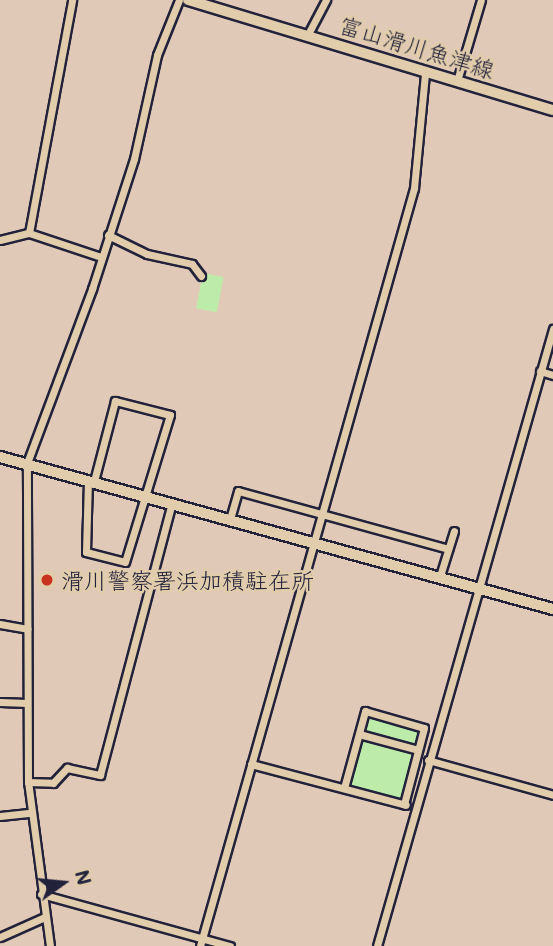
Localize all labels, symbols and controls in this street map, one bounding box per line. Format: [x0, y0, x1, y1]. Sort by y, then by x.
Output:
street label: 富山滑川魚津線 [336, 10, 498, 84]
place label: 滑川警察署浜加積駐在所 [61, 566, 314, 594]
marker: 滑川警察署浜加積駐在所 [39, 572, 55, 588]
north arrow [28, 848, 98, 918]
text: N [70, 867, 98, 888]

